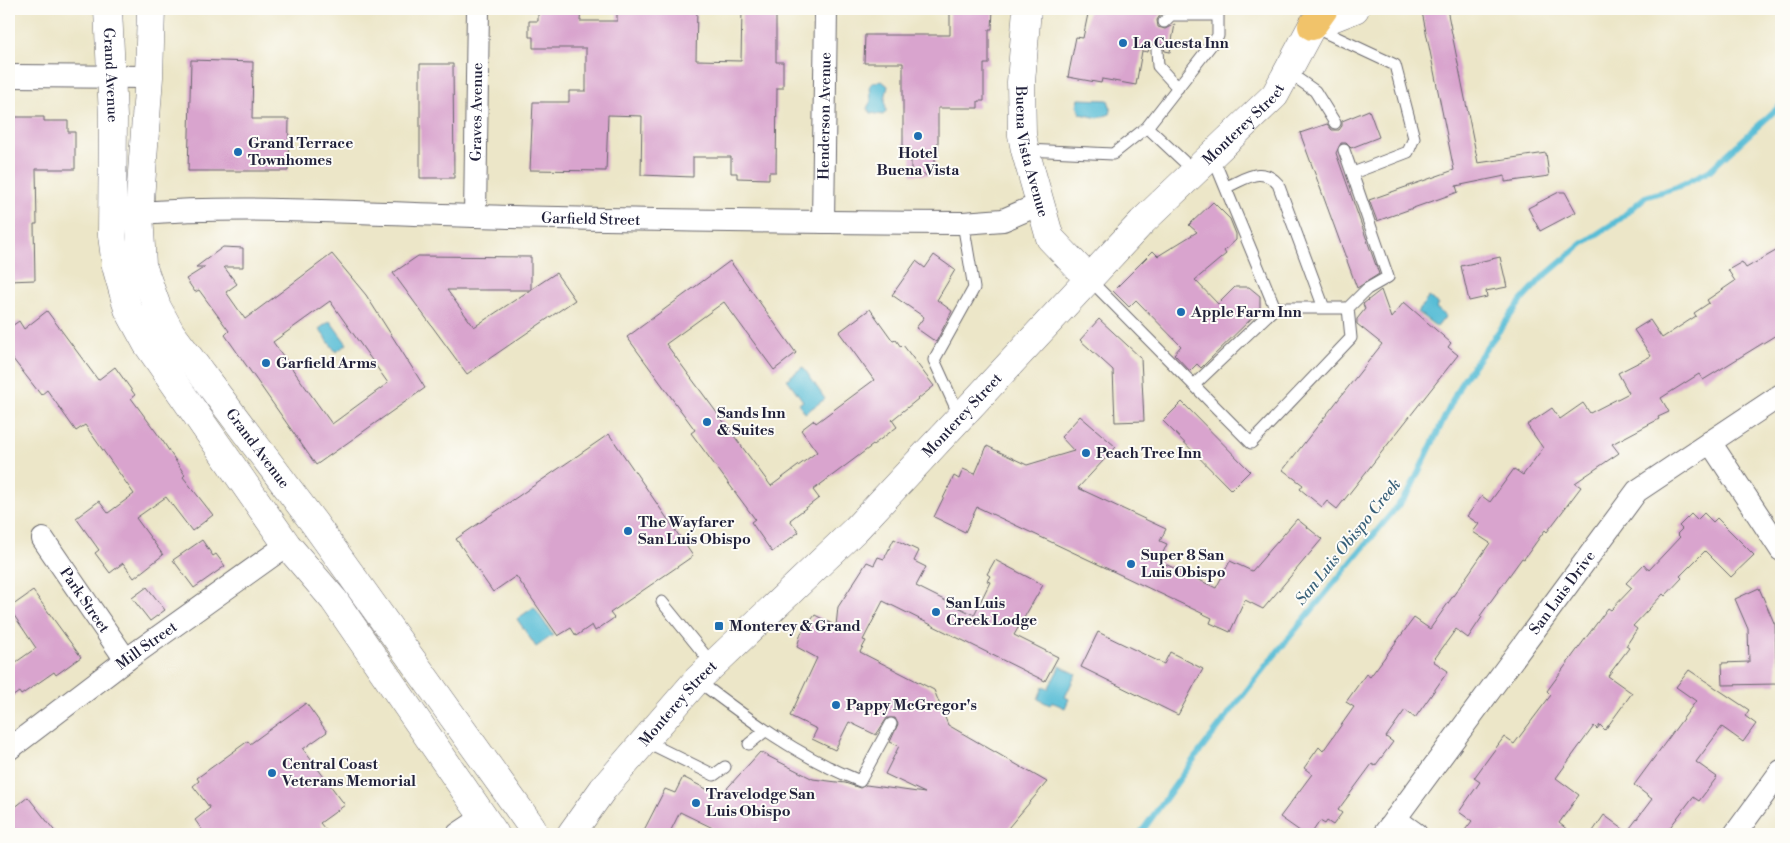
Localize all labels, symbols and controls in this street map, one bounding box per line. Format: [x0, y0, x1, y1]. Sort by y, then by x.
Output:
street label: Grand Avenue [99, 27, 123, 123]
place label: La Cuesta Inn [1133, 34, 1230, 53]
marker: La Cuesta Inn [1117, 37, 1129, 49]
street label: Henderson Avenue [814, 52, 835, 180]
street label: Graves Avenue [466, 62, 487, 162]
street label: Monterey Street [1198, 80, 1289, 169]
street label: Buena Vista Avenue [1012, 85, 1053, 219]
marker: Hotel Buena Vista [912, 130, 924, 142]
place label: Grand Terrace Townhomes [248, 134, 353, 170]
place label: Hotel Buena Vista [877, 144, 960, 180]
marker: Grand Terrace Townhomes [232, 146, 244, 158]
street label: Garfield Street [541, 208, 641, 229]
place label: Apple Farm Inn [1190, 303, 1302, 322]
marker: Apple Farm Inn [1175, 306, 1187, 318]
place label: Garfield Arms [276, 354, 377, 373]
marker: Garfield Arms [260, 357, 272, 369]
street label: Monterey Street [918, 368, 1006, 461]
place label: Sands Inn & Suites [717, 404, 786, 440]
street label: Grand Avenue [222, 405, 294, 492]
marker: Sands Inn & Suites [701, 416, 713, 428]
place label: Peach Tree Inn [1096, 444, 1202, 463]
marker: Peach Tree Inn [1080, 447, 1092, 459]
water label: San Luis Obispo Creek [1291, 475, 1405, 609]
place label: The Wayfarer San Luis Obispo [638, 513, 751, 549]
marker: The Wayfarer San Luis Obispo [622, 525, 634, 537]
place label: Super 8 San Luis Obispo [1141, 546, 1226, 582]
street label: San Luis Drive [1525, 547, 1599, 638]
marker: Super 8 San Luis Obispo [1125, 558, 1137, 570]
street label: Park Street [56, 564, 114, 637]
place label: San Luis Creek Lodge [946, 594, 1037, 630]
marker: San Luis Creek Lodge [930, 606, 942, 618]
street label: Mill Street [112, 617, 181, 674]
place label: Monterey & Grand [729, 617, 861, 636]
marker: Monterey & Grand [713, 620, 725, 632]
street label: Monterey Street [635, 656, 722, 750]
place label: Pappy McGregor's [846, 696, 977, 715]
marker: Pappy McGregor's [830, 699, 842, 711]
place label: Central Coast Veterans Memorial [281, 755, 416, 791]
marker: Central Coast Veterans Memorial [266, 767, 278, 779]
place label: Travelodge San Luis Obispo [706, 785, 816, 821]
marker: Travelodge San Luis Obispo [690, 797, 702, 809]

